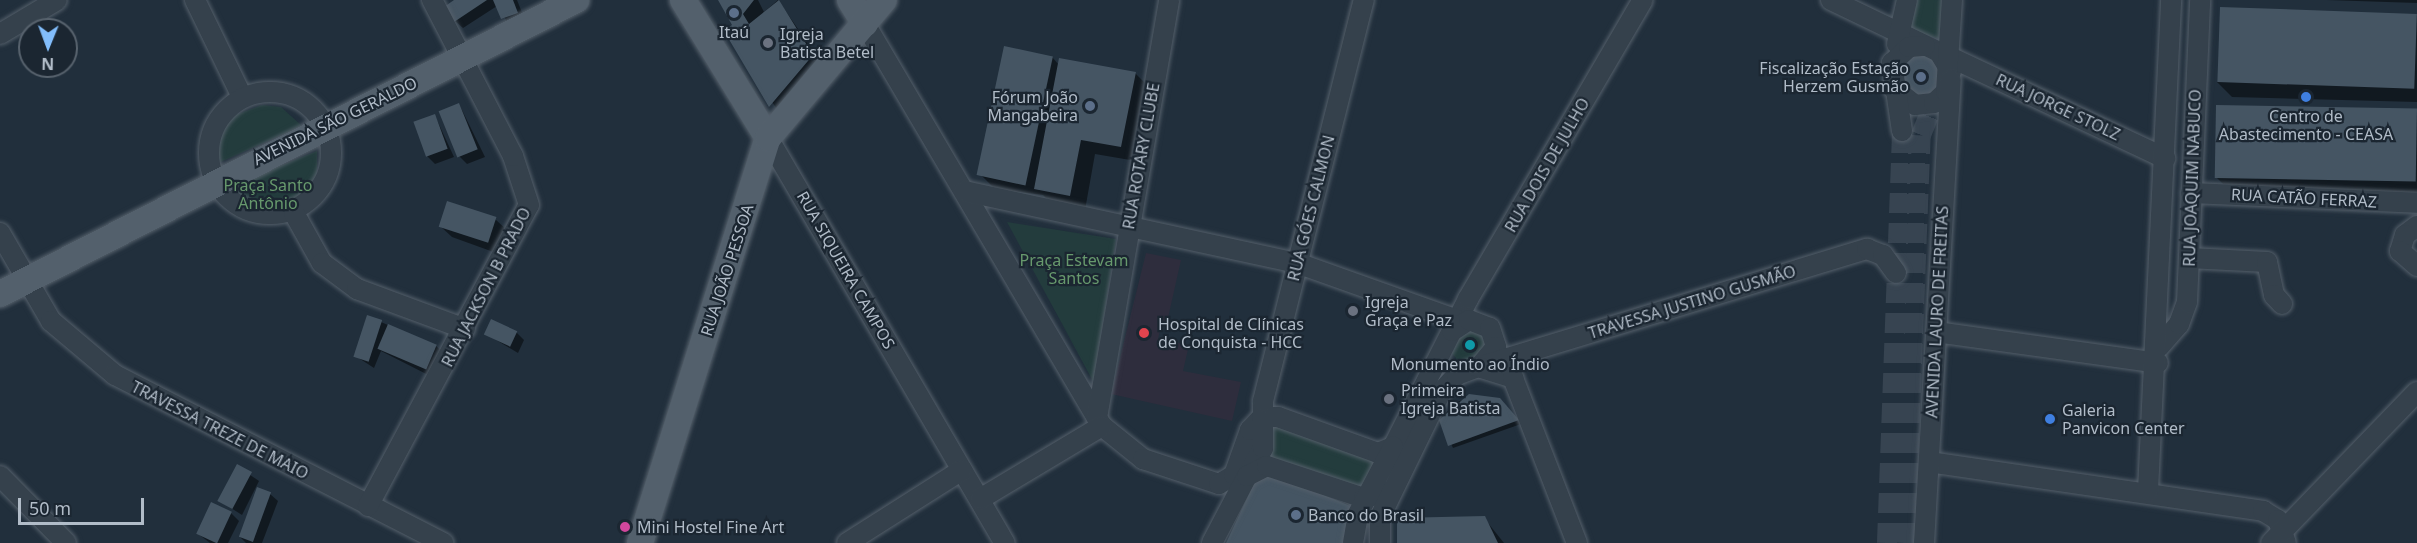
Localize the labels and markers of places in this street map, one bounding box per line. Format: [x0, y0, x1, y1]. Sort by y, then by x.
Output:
marker: Itaú [727, 6, 741, 20]
place label: Itaú [719, 22, 749, 42]
place label: Igreja Batista Betel [780, 24, 874, 62]
marker: Igreja Batista Betel [761, 36, 775, 50]
place label: Fiscalização Estação Herzem Gusmão [1759, 58, 1909, 96]
marker: Fiscalização Estação Herzem Gusmão [1914, 70, 1928, 84]
place label: Fórum João Mangabeira [988, 87, 1078, 125]
marker: Centro de Abastecimento - CEASA [2299, 90, 2313, 104]
marker: Fórum João Mangabeira [1083, 99, 1097, 113]
place label: Centro de Abastecimento - CEASA [2219, 106, 2393, 144]
place label: Igreja Graça e Paz [1365, 292, 1452, 330]
marker: Igreja Graça e Paz [1346, 304, 1360, 318]
place label: Hospital de Clínicas de Conquista - HCC [1158, 314, 1304, 352]
marker: Hospital de Clínicas de Conquista - HCC [1135, 324, 1153, 342]
marker: Monumento ao Índio [1463, 338, 1477, 352]
place label: Monumento ao Índio [1390, 354, 1550, 374]
place label: Primeira Igreja Batista [1401, 380, 1501, 418]
marker: Primeira Igreja Batista [1382, 392, 1396, 406]
place label: Galeria Panvicon Center [2062, 400, 2185, 438]
marker: Galeria Panvicon Center [2043, 412, 2057, 426]
place label: Banco do Brasil [1308, 505, 1424, 525]
marker: Banco do Brasil [1289, 508, 1303, 522]
place label: Mini Hostel Fine Art [637, 517, 784, 537]
marker: Mini Hostel Fine Art [618, 520, 632, 534]

